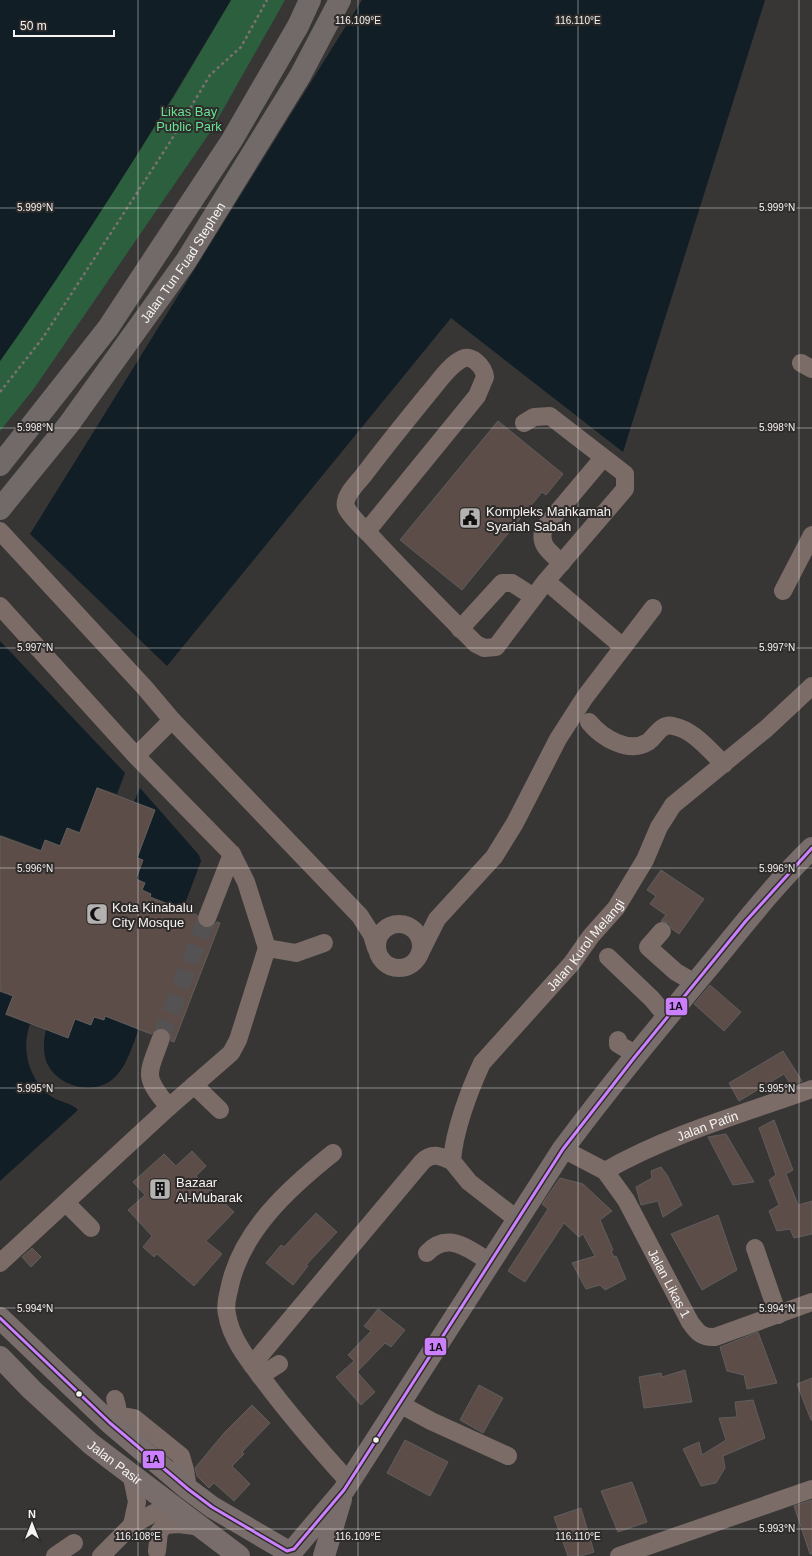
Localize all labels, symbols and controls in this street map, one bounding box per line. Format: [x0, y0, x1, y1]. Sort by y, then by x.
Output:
scale bar [14, 12, 114, 38]
text: 116.109°E [335, 15, 381, 26]
text: 116.110°E [555, 15, 601, 26]
text: 50 m [20, 19, 47, 33]
park label: Likas Bay Public Park [156, 104, 222, 134]
street label: Jalan Tun Fuad Stephen [137, 200, 228, 326]
text: 5.999°N [17, 202, 53, 213]
text: 5.999°N [759, 202, 795, 213]
text: 5.998°N [17, 422, 53, 433]
text: 5.998°N [759, 422, 795, 433]
place label: Kompleks Mahkamah Syariah Sabah [486, 504, 611, 534]
public building icon: Kompleks Mahkamah Syariah Sabah [457, 505, 483, 531]
text: 5.997°N [17, 642, 53, 653]
text: 5.997°N [759, 642, 795, 653]
text: 5.996°N [17, 863, 53, 874]
text: 5.996°N [759, 863, 795, 874]
street label: Jalan Kurol Melangi [544, 897, 628, 994]
place label: Kota Kinabalu City Mosque [112, 900, 193, 930]
mosque icon: Kota Kinabalu City Mosque [84, 901, 110, 927]
line badge: 1A [665, 997, 688, 1016]
text: 1A [669, 1000, 683, 1012]
text: 5.995°N [17, 1083, 53, 1094]
text: 5.995°N [759, 1083, 795, 1094]
street label: Jalan Patin [674, 1108, 740, 1144]
place label: Bazaar Al-Mubarak [176, 1175, 243, 1205]
building icon: Bazaar Al-Mubarak [147, 1176, 173, 1202]
street label: Jalan Likas 1 [645, 1246, 693, 1320]
text: 5.994°N [17, 1303, 53, 1314]
text: 5.994°N [759, 1303, 795, 1314]
line badge: 1A [424, 1337, 447, 1356]
text: 1A [429, 1341, 443, 1353]
unlabelled marker [74, 1389, 84, 1399]
unlabelled marker [371, 1435, 381, 1445]
street label: Jalan Pasir [84, 1437, 145, 1488]
line badge: 1A [142, 1450, 165, 1469]
text: 1A [146, 1453, 160, 1465]
north arrow [12, 1504, 52, 1544]
text: N [28, 1508, 36, 1520]
text: 5.993°N [759, 1523, 795, 1534]
text: 116.108°E [115, 1531, 161, 1542]
text: 116.109°E [335, 1531, 381, 1542]
text: 116.110°E [555, 1531, 601, 1542]

